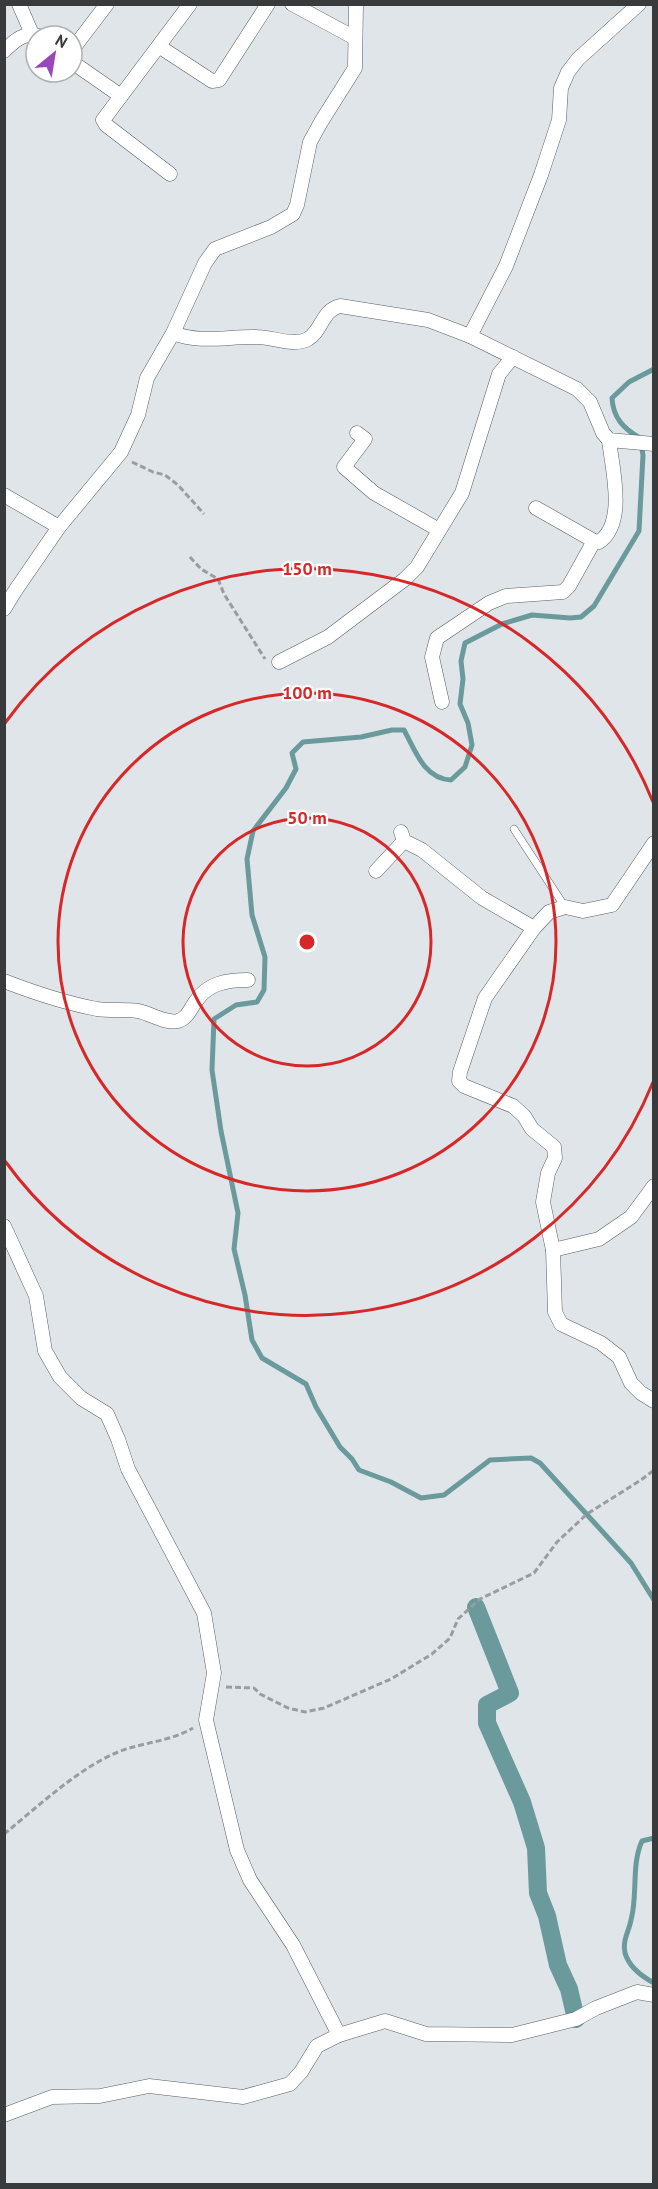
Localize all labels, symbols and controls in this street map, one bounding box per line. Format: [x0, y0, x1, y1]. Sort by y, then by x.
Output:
north arrow [24, 24, 84, 84]
text: N [52, 30, 71, 52]
text: 150 m [282, 557, 332, 580]
text: 100 m [282, 681, 332, 704]
text: 50 m [287, 806, 327, 829]
centre of rings [297, 932, 317, 952]

